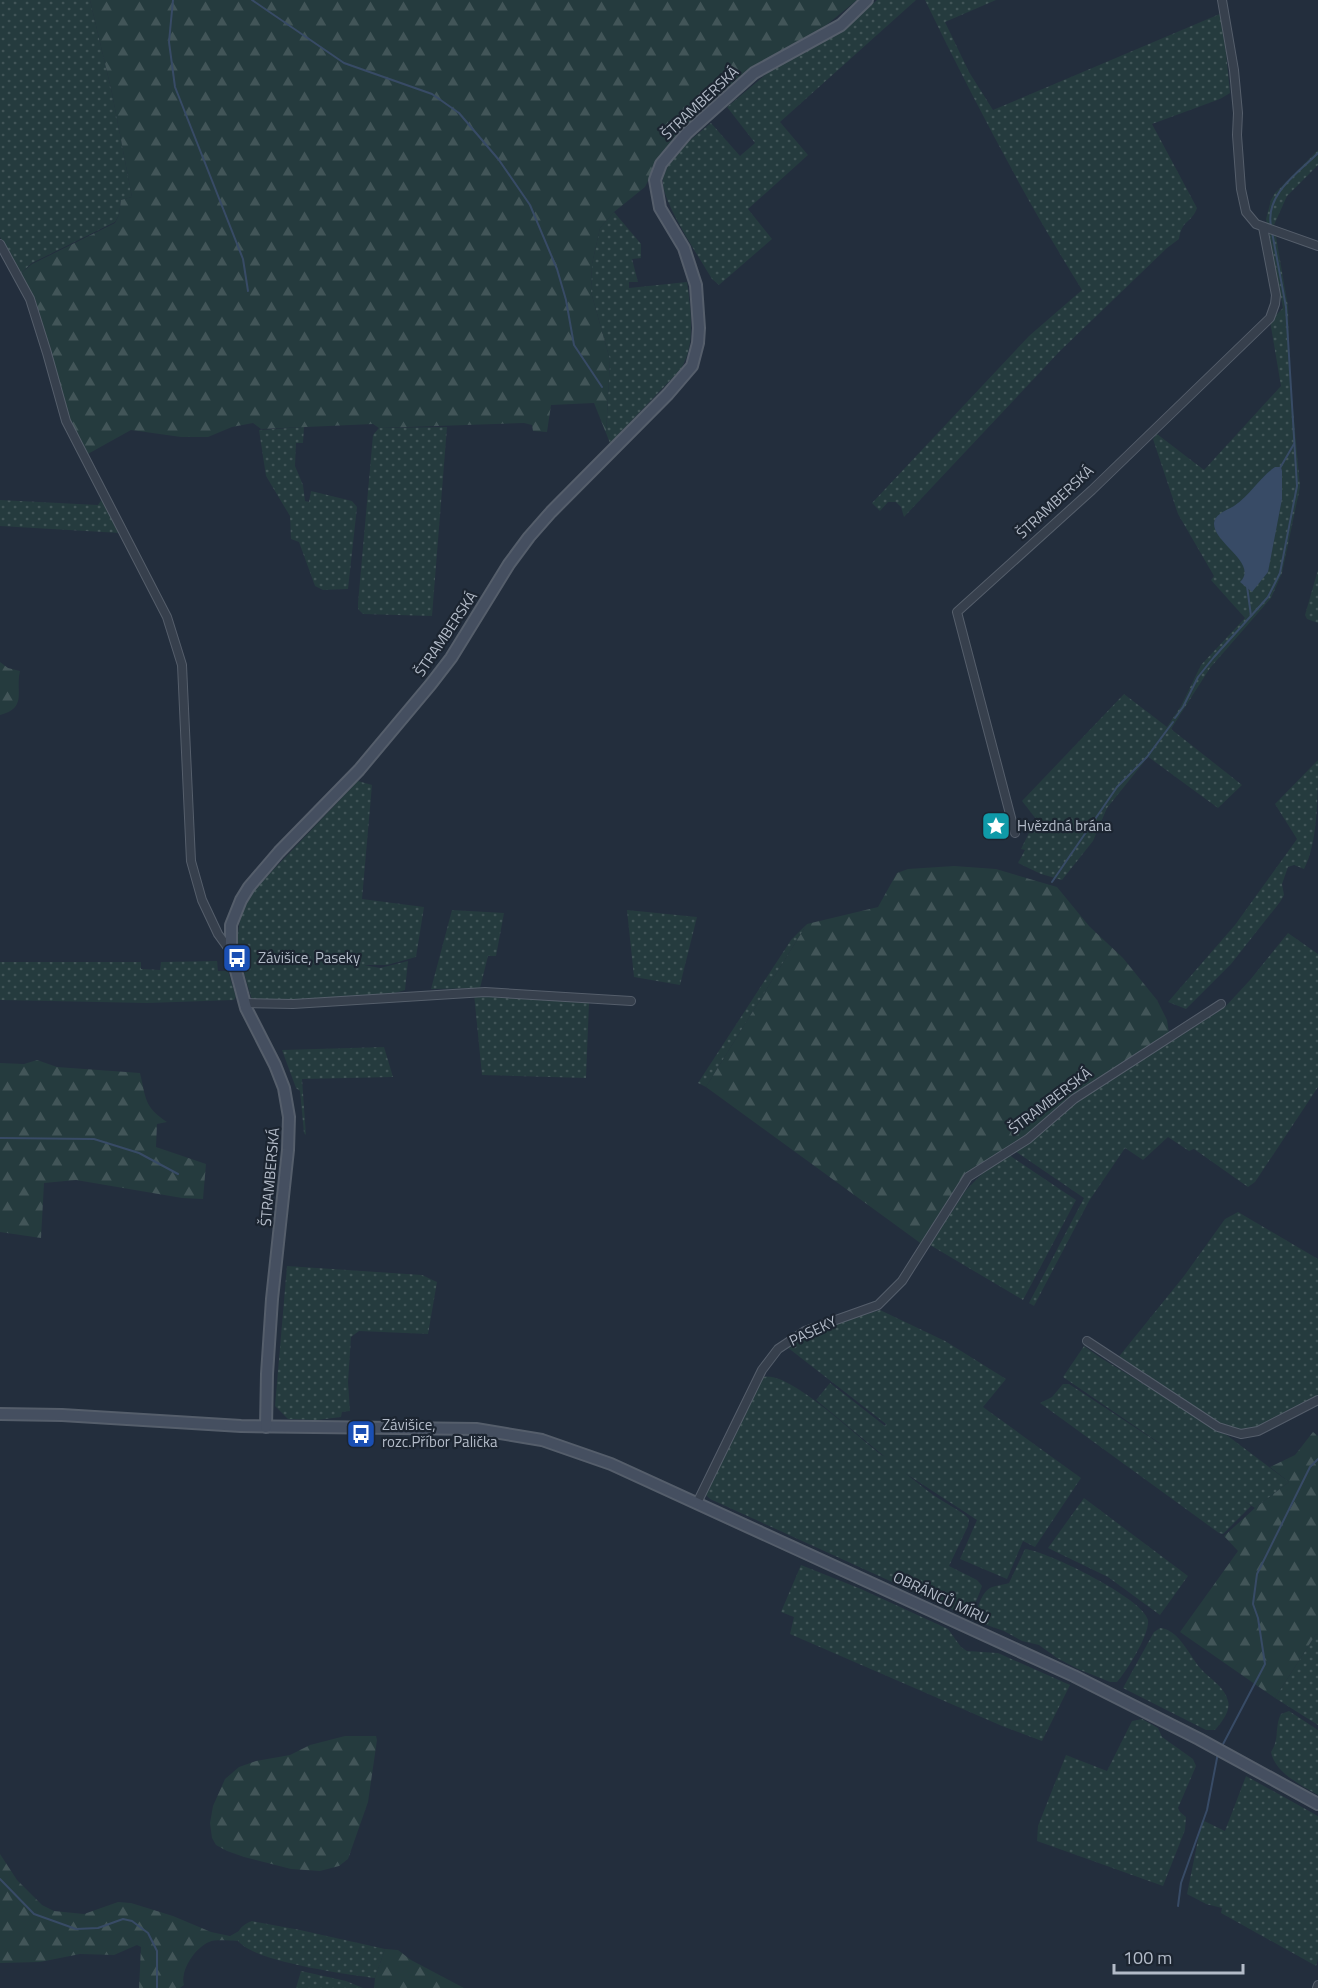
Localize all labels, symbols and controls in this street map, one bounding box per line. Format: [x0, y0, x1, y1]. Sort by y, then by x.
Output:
street label: ŠTRAMBERSKÁ [656, 60, 744, 145]
street label: ŠTRAMBERSKÁ [1011, 459, 1099, 544]
street label: ŠTRAMBERSKÁ [408, 586, 483, 681]
place icon: Hvězdná brána [980, 810, 1012, 842]
place label: Hvězdná brána [1017, 814, 1112, 837]
bus stop icon: Závišice, Paseky [221, 942, 253, 974]
place label: Závišice, Paseky [258, 946, 360, 969]
street label: ŠTRAMBERSKÁ [1003, 1062, 1096, 1140]
street label: ŠTRAMBERSKÁ [254, 1127, 285, 1227]
street label: PASEKY [785, 1309, 840, 1352]
place label: Závišice, rozc.Příbor Palička [382, 1413, 498, 1453]
bus stop icon: Závišice, rozc.Příbor Palička [345, 1418, 377, 1450]
street label: OBRÁNCŮ MÍRU [889, 1565, 993, 1630]
scale bar [1114, 1937, 1243, 1975]
text: 100 m [1123, 1944, 1172, 1971]

